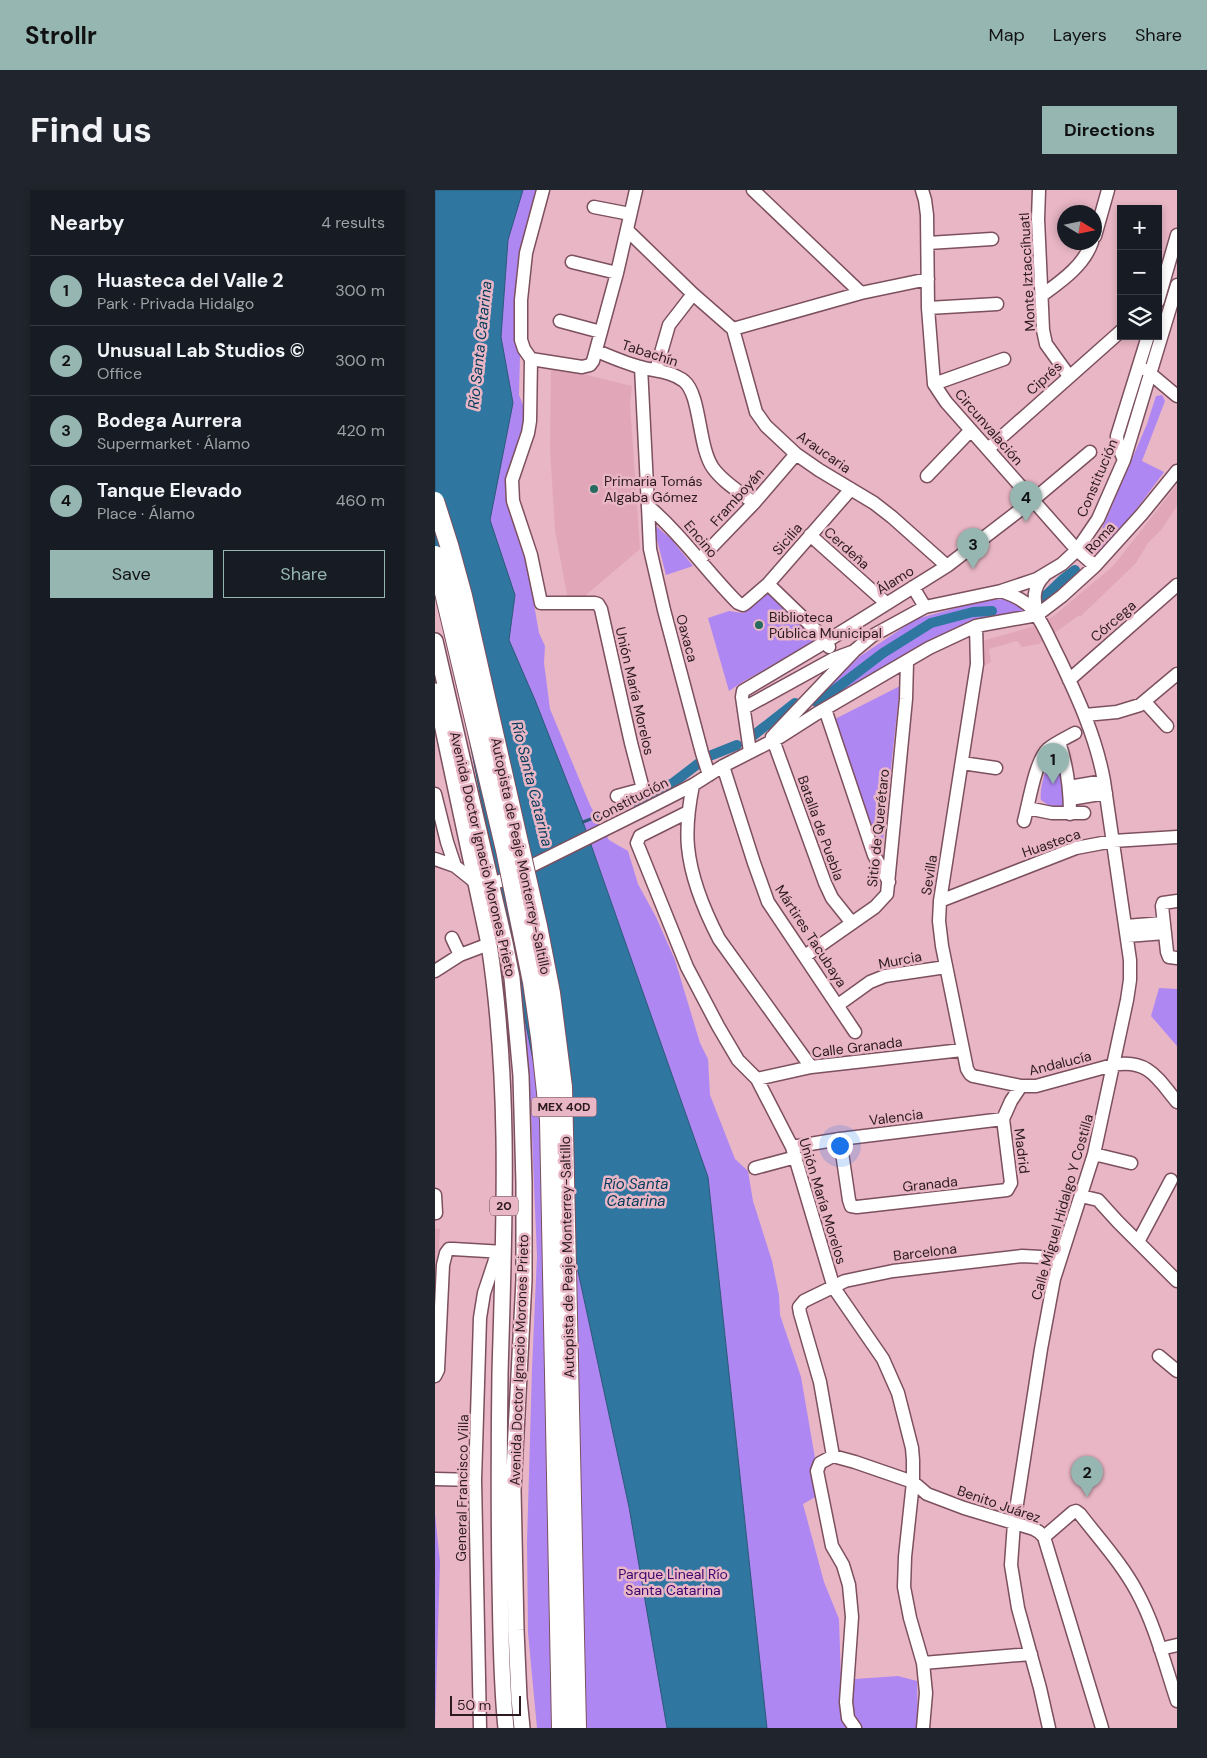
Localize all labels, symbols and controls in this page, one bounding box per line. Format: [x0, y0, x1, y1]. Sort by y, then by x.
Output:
text: Strollr [25, 20, 97, 51]
text: Map [989, 23, 1025, 47]
text: Layers [1053, 23, 1107, 47]
text: Share [1135, 23, 1182, 47]
button: Directions [1042, 106, 1177, 154]
text: Find us [30, 107, 152, 153]
north arrow [1057, 205, 1102, 250]
map controls [1117, 205, 1162, 340]
button: + [1117, 205, 1162, 250]
text: Nearby [50, 209, 124, 237]
text: 4 results [321, 212, 385, 233]
street label: Monte Iztaccíhuatl [1015, 212, 1039, 332]
button: − [1117, 250, 1162, 295]
text: Huasteca del Valle 2 [97, 268, 284, 293]
text: 1 [63, 280, 69, 301]
text: 300 m [335, 280, 385, 301]
water label: Río Santa Catarina [463, 280, 497, 410]
text: Park · Privada Hidalgo [97, 293, 254, 314]
button: layers [1117, 295, 1162, 340]
street label: Tabachín [620, 335, 680, 371]
text: Unusual Lab Studios © [97, 338, 305, 363]
text: 2 [61, 350, 71, 371]
text: 300 m [335, 350, 385, 371]
street label: Ciprés [1022, 357, 1066, 399]
text: Office [97, 363, 142, 384]
street label: Circunvalación [951, 385, 1027, 469]
text: Bodega Aurrera [97, 408, 242, 433]
text: 3 [61, 420, 71, 441]
text: 420 m [337, 420, 385, 441]
street label: Araucaria [793, 427, 855, 477]
text: Supermarket · Álamo [97, 433, 250, 454]
street label: Constitución [1072, 436, 1122, 520]
street label: Framboyán [706, 464, 768, 530]
place label: Primaria Tomás Algaba Gómez [604, 472, 703, 506]
text: Tanque Elevado [97, 478, 242, 503]
pin: 4 [1010, 481, 1042, 522]
marker: Primaria Tomás Algaba Gómez [588, 483, 600, 495]
text: 4 [61, 490, 71, 511]
text: 460 m [336, 490, 385, 511]
text: Place · Álamo [97, 503, 195, 524]
street label: Encino [680, 516, 722, 562]
street label: Roma [1081, 518, 1119, 558]
street label: Sicilia [768, 519, 806, 559]
street label: Cerdeña [820, 523, 874, 573]
pin: 3 [957, 528, 989, 569]
button: Save [50, 550, 213, 598]
button: Share [223, 550, 385, 598]
street label: Álamo [873, 562, 917, 598]
street label: Córcega [1086, 596, 1140, 646]
place label: Biblioteca Pública Municipal [769, 608, 882, 642]
street label: Oaxaca [672, 612, 702, 664]
marker: Biblioteca Pública Municipal [753, 619, 765, 631]
street label: Unión María Morelos [611, 625, 659, 757]
water label: Río Santa Catarina [507, 719, 557, 849]
street label: Avenida Doctor Ignacio Morones Prieto [446, 729, 520, 979]
street label: Autopista de Peaje Monterrey-Saltillo [487, 736, 555, 976]
pin: 1 [1037, 743, 1069, 784]
street label: Sitio de Querétaro [863, 768, 893, 888]
street label: Constitución [589, 773, 671, 827]
street label: Batalla de Puebla [794, 773, 848, 883]
street label: Huasteca [1019, 825, 1083, 861]
street label: Sevilla [917, 854, 941, 896]
street label: Mártires Tacubaya [771, 881, 851, 991]
street label: Murcia [877, 947, 923, 973]
street label: Calle Granada [811, 1033, 903, 1061]
street label: Andalucía [1027, 1047, 1093, 1079]
road number: MEX 40D [531, 1098, 597, 1116]
street label: Valencia [868, 1105, 924, 1129]
street label: Calle Miguel Hidalgo Y Costilla [1027, 1112, 1097, 1302]
street label: Madrid [1010, 1127, 1034, 1175]
your location [827, 1133, 853, 1159]
street label: Autopista de Peaje Monterrey-Saltillo [556, 1136, 578, 1378]
street label: Unión María Morelos [795, 1136, 851, 1266]
street label: Granada [901, 1172, 959, 1196]
water label: Río Santa Catarina [603, 1174, 669, 1211]
road number: 20 [490, 1196, 518, 1216]
street label: Avenida Doctor Ignacio Morones Prieto [506, 1234, 532, 1486]
street label: Barcelona [892, 1239, 958, 1265]
street label: General Francisco Villa [452, 1414, 472, 1562]
pin: 2 [1071, 1456, 1103, 1497]
street label: Benito Juárez [955, 1481, 1043, 1527]
park label: Parque Lineal Río Santa Catarina [618, 1565, 728, 1599]
scale bar [450, 1693, 521, 1716]
text: 50 m [457, 1696, 491, 1714]

